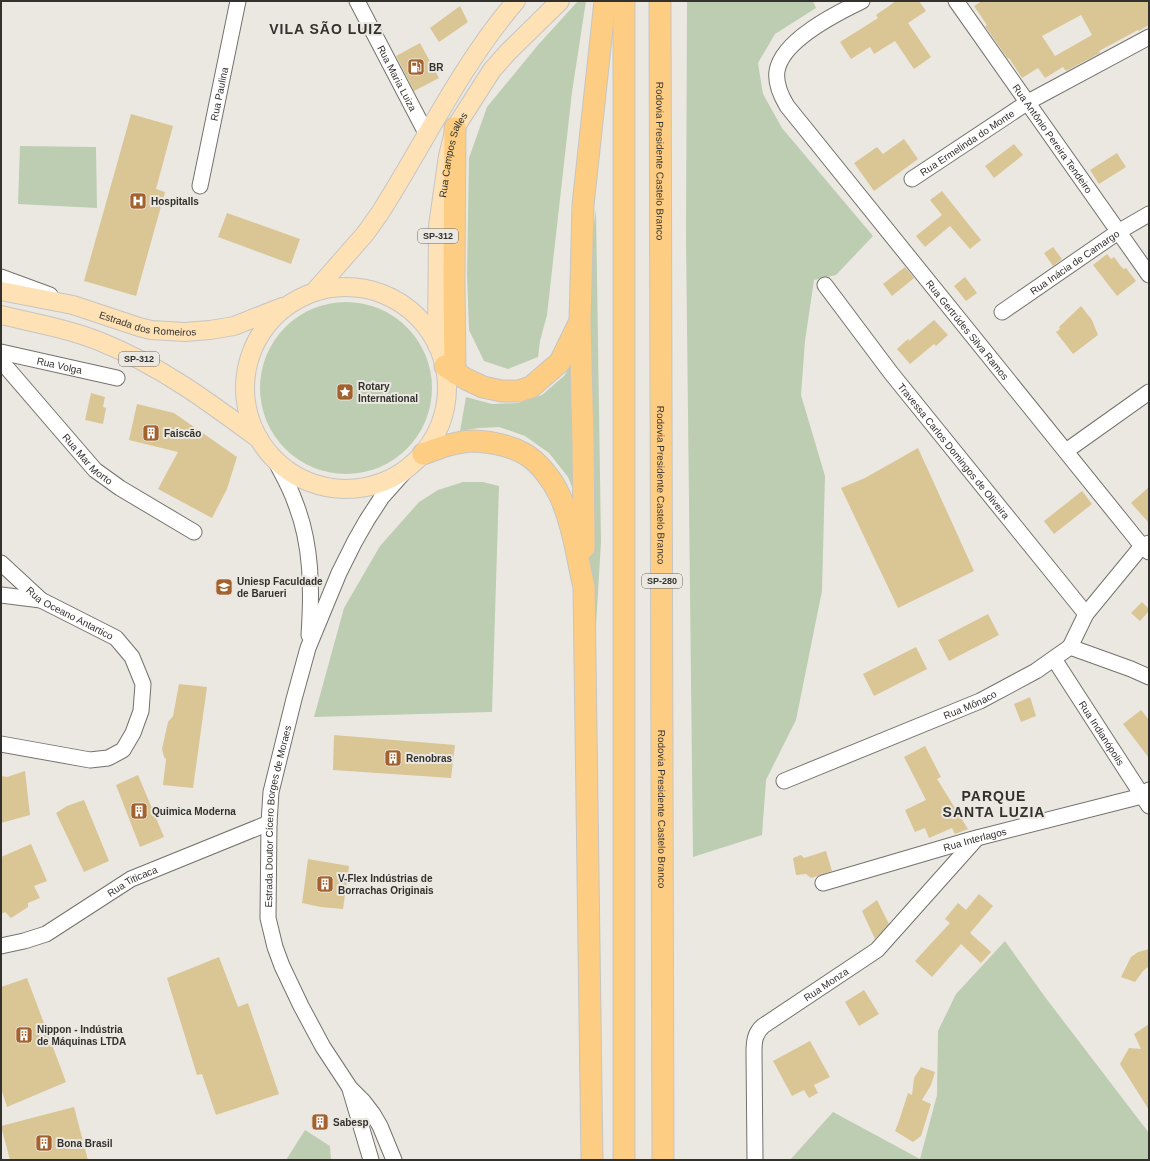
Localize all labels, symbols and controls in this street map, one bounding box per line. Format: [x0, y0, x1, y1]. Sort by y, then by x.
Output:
district label: VILA SÃO LUIZ [269, 20, 383, 37]
street label: Rua Maria Luiza [375, 43, 419, 114]
fuel station icon: BR [406, 57, 426, 77]
place label: BR [429, 62, 444, 73]
street label: Rua Paulina [209, 66, 230, 122]
street label: Rodovia Presidente Castelo Branco [654, 82, 666, 241]
street label: Rua Antônio Pereira Tendeiro [1010, 82, 1095, 196]
street label: Rua Ermelinda do Monte [918, 107, 1017, 178]
street label: Rua Campos Salles [437, 110, 470, 198]
hospital icon: HospitalIs [128, 191, 148, 211]
place label: HospitalIs [151, 196, 199, 207]
street label: Rua Inácia de Camargo [1028, 228, 1122, 297]
road number: SP-312 [418, 229, 458, 243]
street label: Rua Gertrúdes Silva Ramos [924, 278, 1011, 382]
street label: Estrada dos Romeiros [98, 309, 197, 338]
road number: SP-312 [119, 352, 159, 366]
street label: Rua Volga [36, 355, 84, 376]
place label: Rotary International [358, 381, 418, 404]
street label: Travessa Carlos Domingos de Oliveira [895, 381, 1012, 521]
place icon: Rotary International [335, 382, 355, 402]
street label: Rodovia Presidente Castelo Branco [655, 406, 666, 565]
building icon: Faiscão [141, 423, 161, 443]
place label: Faiscão [164, 428, 201, 439]
street label: Rua Mar Morto [60, 432, 115, 487]
road number: SP-280 [642, 574, 682, 588]
place label: Uniesp Faculdade de Barueri [237, 576, 323, 599]
school or university icon: Uniesp Faculdade de Barueri [214, 577, 234, 597]
street label: Rua Oceano Antartico [24, 584, 115, 642]
street label: Rua Mônaco [942, 688, 999, 721]
street label: Rua Indianópolis [1076, 699, 1126, 767]
street label: Estrada Doutor Cícero Borges de Moraes [263, 724, 293, 908]
street label: Rodovia Presidente Castelo Branco [656, 730, 667, 889]
building icon: Renobras [383, 748, 403, 768]
place label: Renobras [406, 753, 453, 764]
district label: PARQUE SANTA LUZIA [943, 788, 1045, 820]
building icon: Quimica Moderna [129, 801, 149, 821]
place label: Quimica Moderna [152, 806, 236, 817]
street label: Rua Interlagos [942, 826, 1008, 853]
street label: Rua Titicaca [105, 864, 159, 899]
place label: V-Flex Indústrias de Borrachas Originais [338, 873, 434, 896]
building icon: V-Flex Indústrias de Borrachas Originais [315, 874, 335, 894]
street label: Rua Monza [802, 966, 851, 1003]
place label: Nippon - Indústria de Máquinas LTDA [37, 1024, 126, 1047]
building icon: Nippon - Indústria de Máquinas LTDA [14, 1025, 34, 1045]
building icon: Sabesp [310, 1112, 330, 1132]
place label: Sabesp [333, 1117, 369, 1128]
building icon: Bona Brasil [34, 1133, 54, 1153]
place label: Bona Brasil [57, 1138, 113, 1149]

